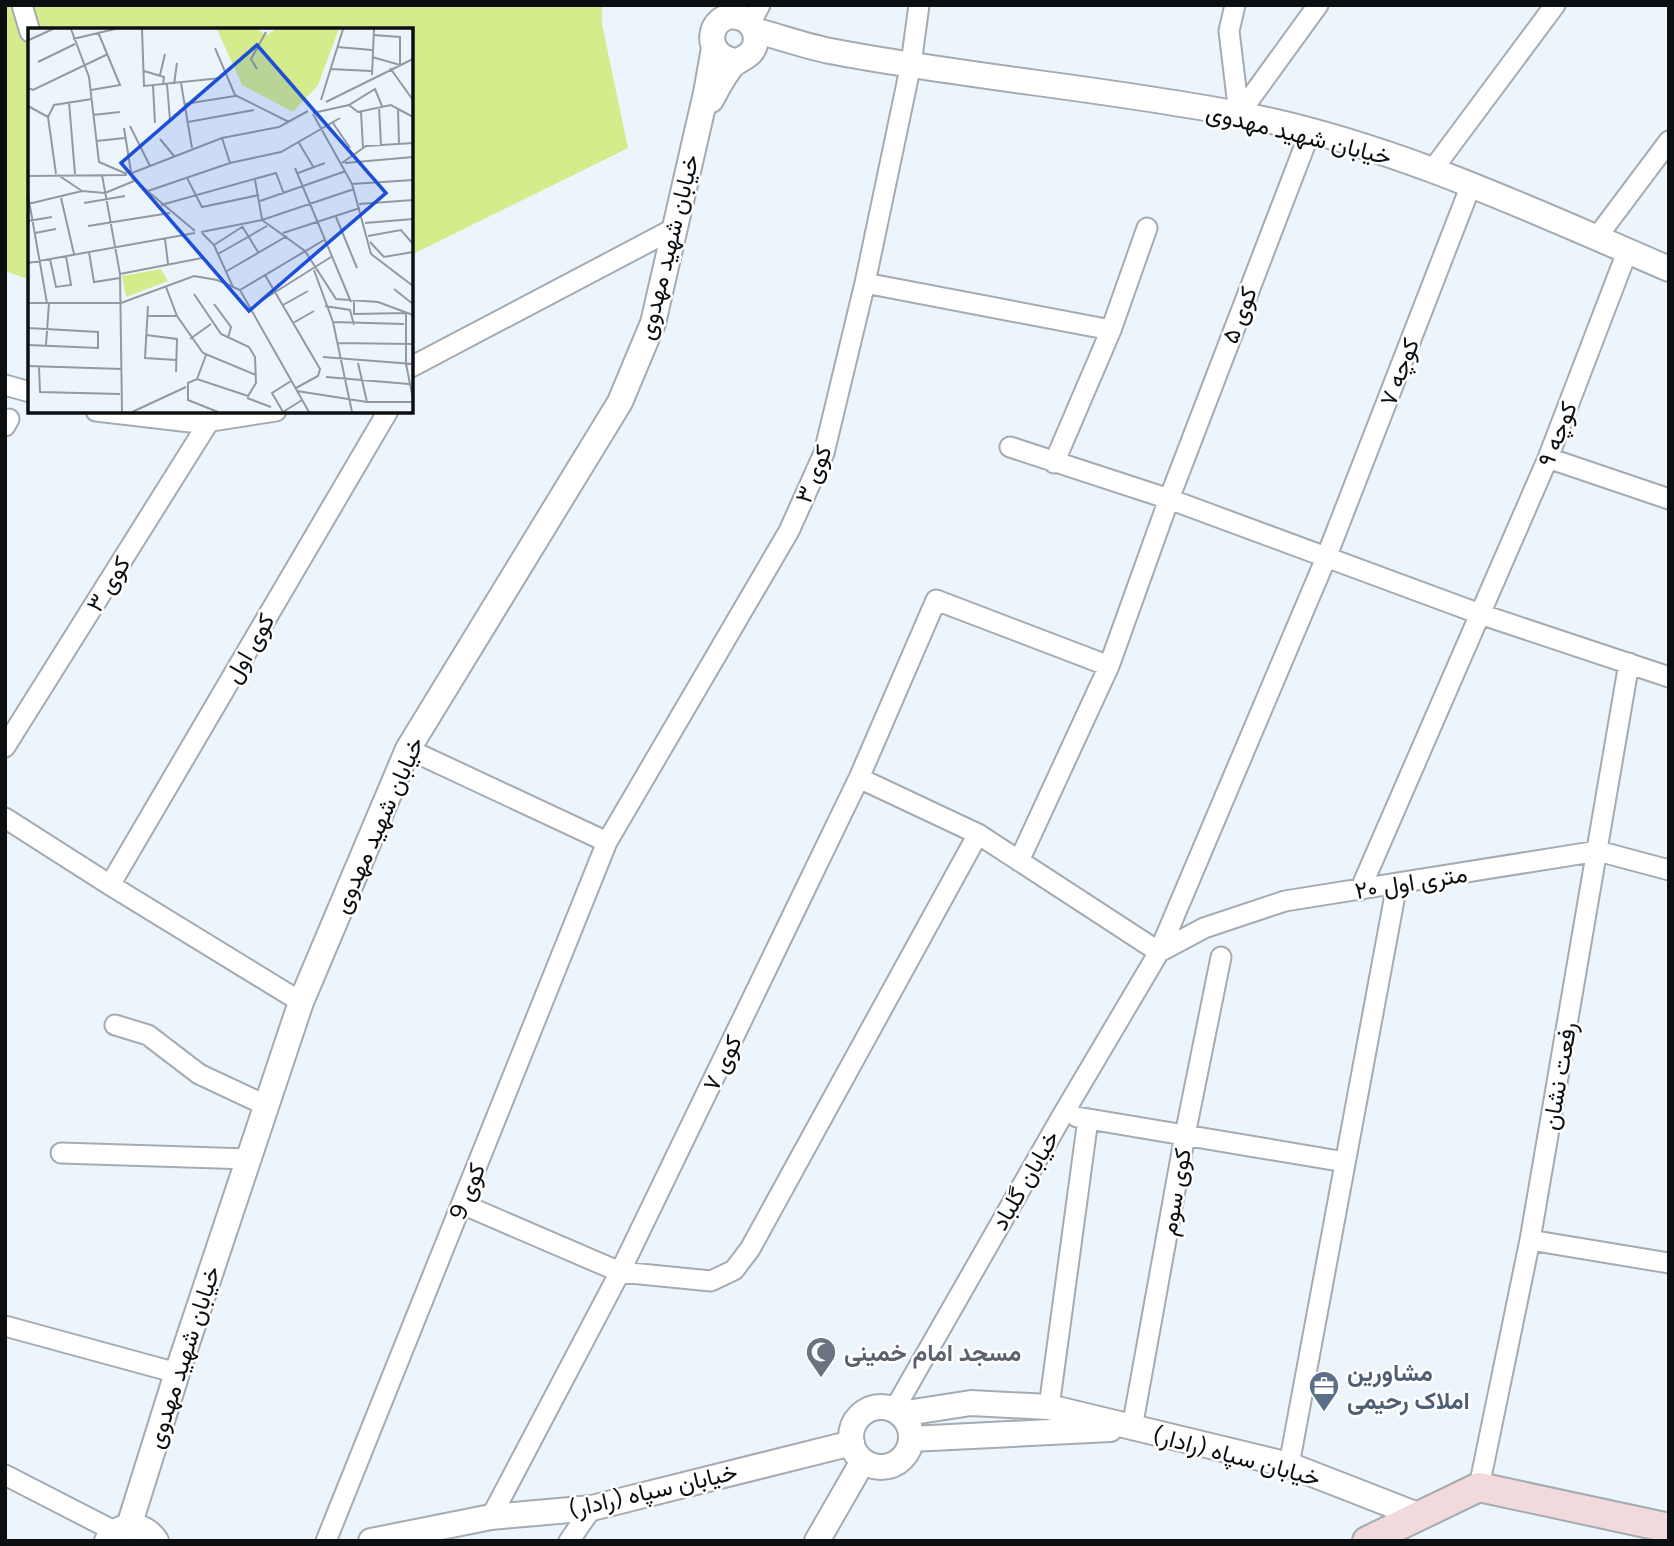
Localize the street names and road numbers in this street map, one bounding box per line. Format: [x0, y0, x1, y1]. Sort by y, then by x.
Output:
street label: خیابان شهید مهدوی [1203, 97, 1395, 172]
street label: خیابان شهید مهدوی [631, 151, 706, 343]
street label: کوی ۵ [1215, 283, 1264, 348]
street label: کوچه ۷ [1373, 334, 1427, 411]
street label: کوچه ۹ [1531, 397, 1585, 471]
street label: کوی ۳ [788, 441, 839, 508]
street label: کوی ۳ [80, 551, 137, 618]
street label: کوی اول [217, 608, 281, 689]
street label: خیابان شهید مهدوی [326, 732, 431, 918]
street label: ۲۰ متری اول [1353, 859, 1470, 906]
street label: رفعت نشان [1535, 1020, 1584, 1132]
street label: کوی ۷ [696, 1030, 749, 1096]
street label: خیابان گلباد [985, 1125, 1065, 1235]
street label: کوی سوم [1153, 1146, 1199, 1238]
street label: کوی 9 [443, 1159, 492, 1224]
street label: خیابان شهید مهدوی [140, 1262, 227, 1452]
street label: خیابان سپاه (رادار) [1150, 1420, 1324, 1494]
street label: خیابان سپاه (رادار) [566, 1457, 740, 1525]

